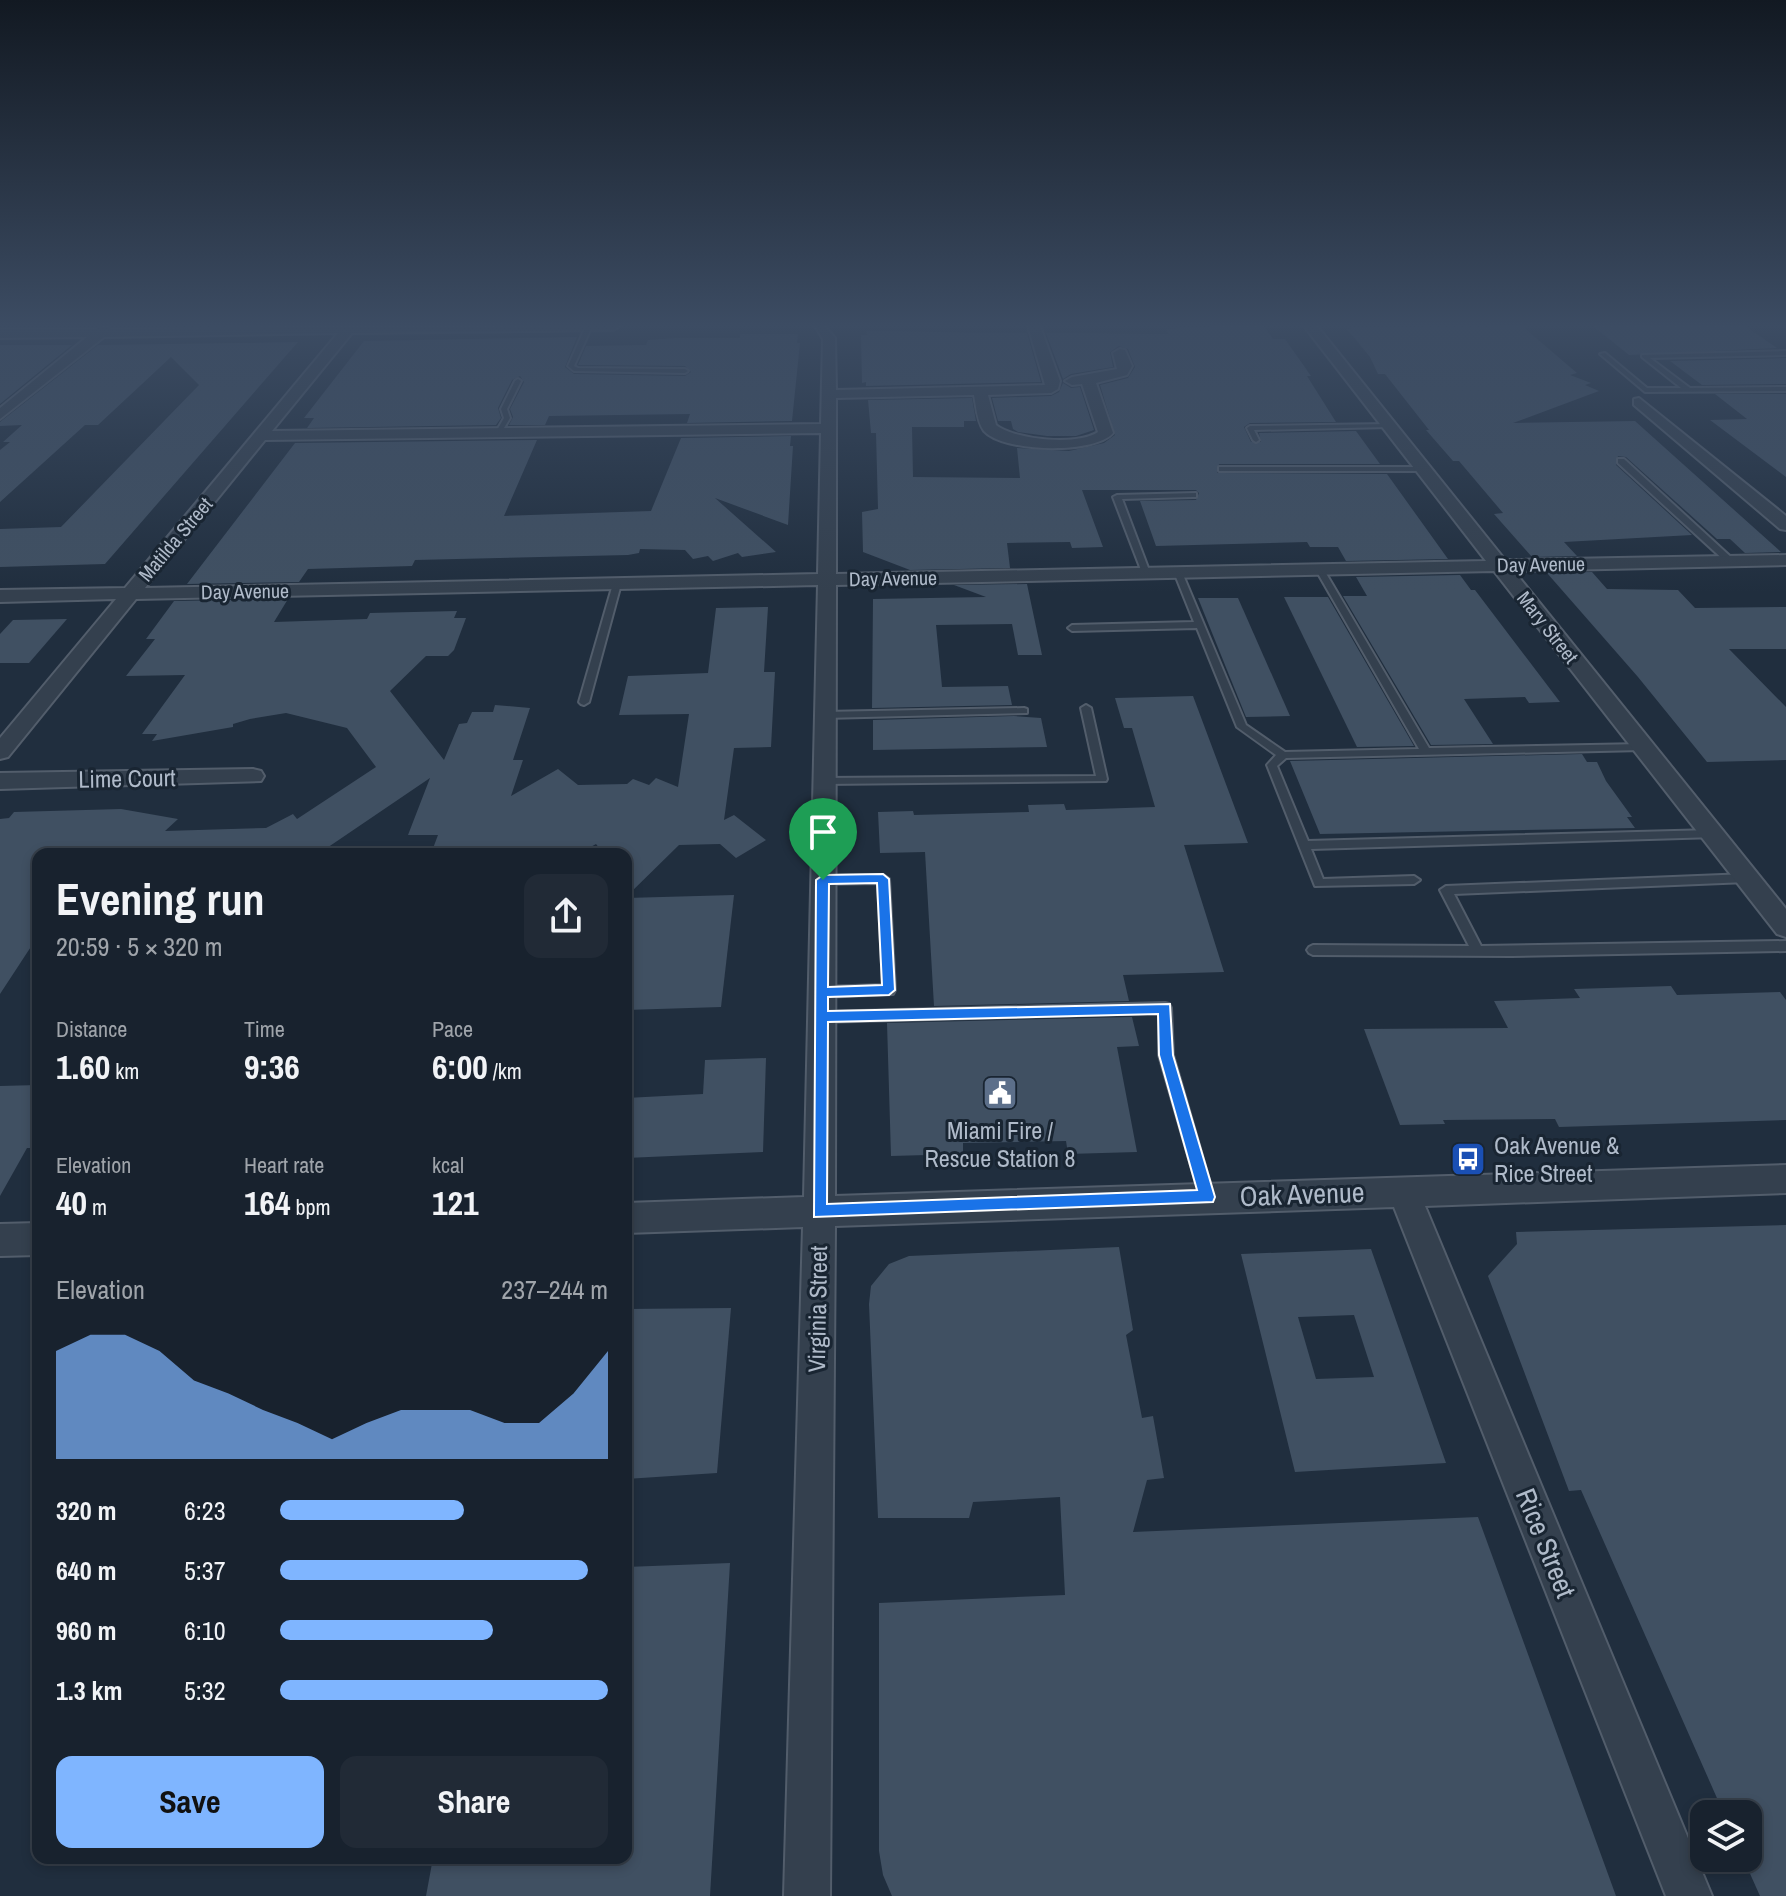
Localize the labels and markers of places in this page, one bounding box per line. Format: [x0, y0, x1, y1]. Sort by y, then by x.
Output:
pin [789, 798, 857, 880]
public building icon: Miami Fire / Rescue Station 8 [981, 1074, 1019, 1112]
place label: Miami Fire / Rescue Station 8 [925, 1114, 1075, 1174]
place label: Oak Avenue & Rice Street [1494, 1129, 1620, 1189]
bus stop icon: Oak Avenue & Rice Street [1449, 1140, 1487, 1178]

